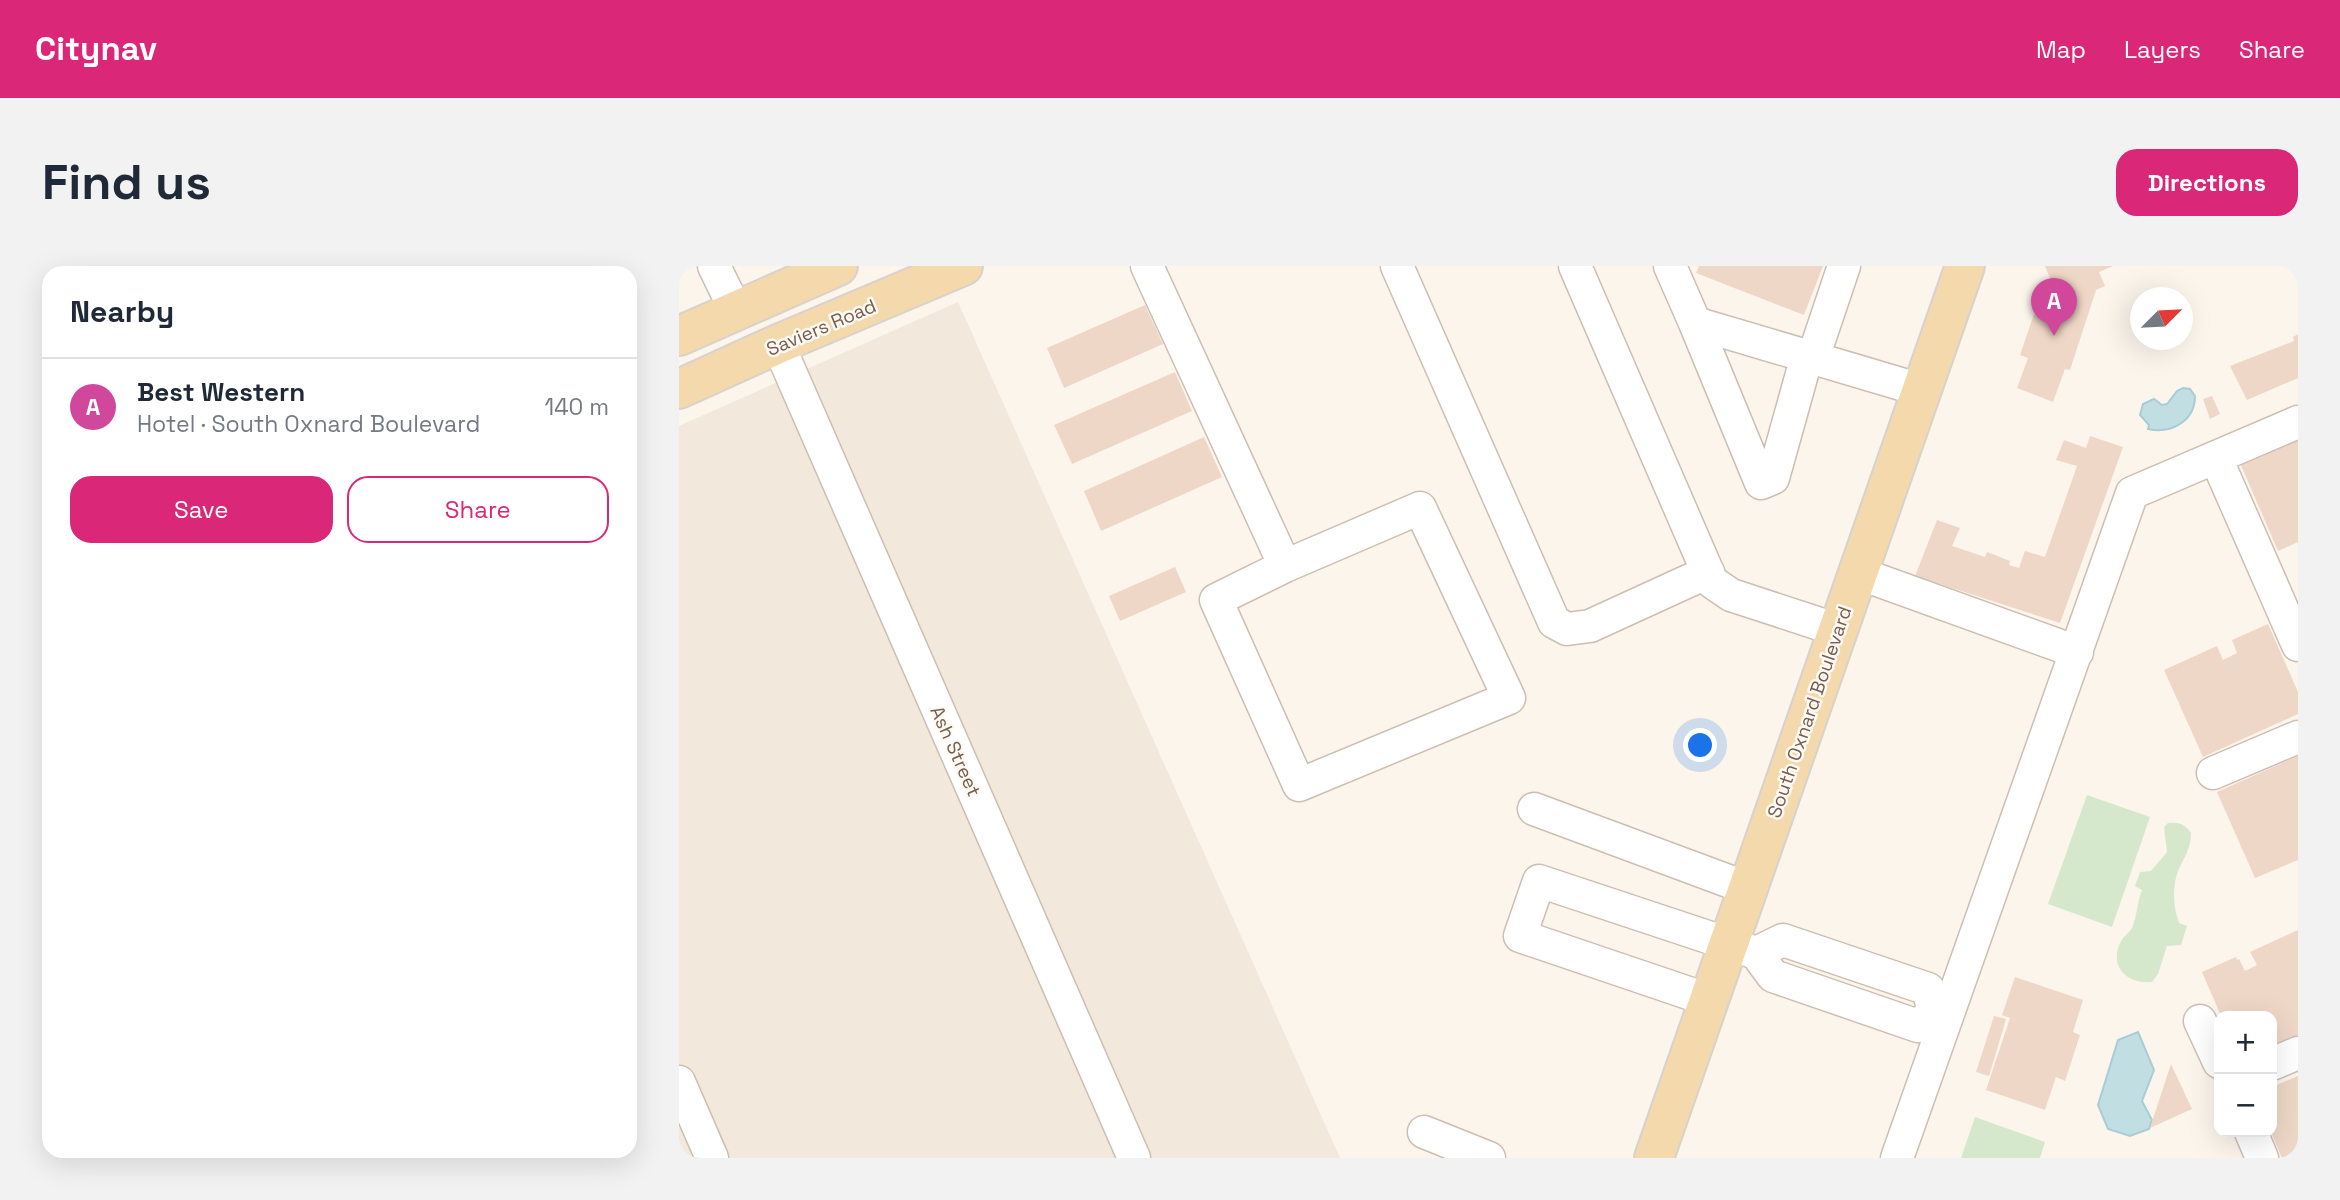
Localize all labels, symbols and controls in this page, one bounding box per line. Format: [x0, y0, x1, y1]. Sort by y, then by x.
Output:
text: Citynav [35, 28, 157, 70]
text: Map [2036, 34, 2086, 65]
text: Layers [2124, 34, 2201, 65]
text: Share [2239, 34, 2305, 65]
button: Directions [2116, 149, 2298, 216]
text: Find us [42, 151, 211, 213]
pin: A [2031, 278, 2077, 336]
north arrow [2130, 287, 2193, 350]
text: Nearby [70, 292, 174, 331]
street label: Saviers Road [763, 293, 880, 362]
text: Best Western [137, 375, 305, 409]
text: A [86, 392, 100, 422]
text: 140 m [545, 392, 609, 422]
text: Hotel · South Oxnard Boulevard [137, 409, 480, 439]
button: Save [70, 476, 333, 543]
button: Share [347, 476, 609, 543]
street label: South Oxnard Boulevard [1761, 603, 1857, 821]
street label: Ash Street [924, 702, 987, 800]
your location [1683, 728, 1717, 762]
map controls [2214, 1011, 2277, 1137]
button: + [2214, 1011, 2277, 1074]
button: − [2214, 1074, 2277, 1137]

